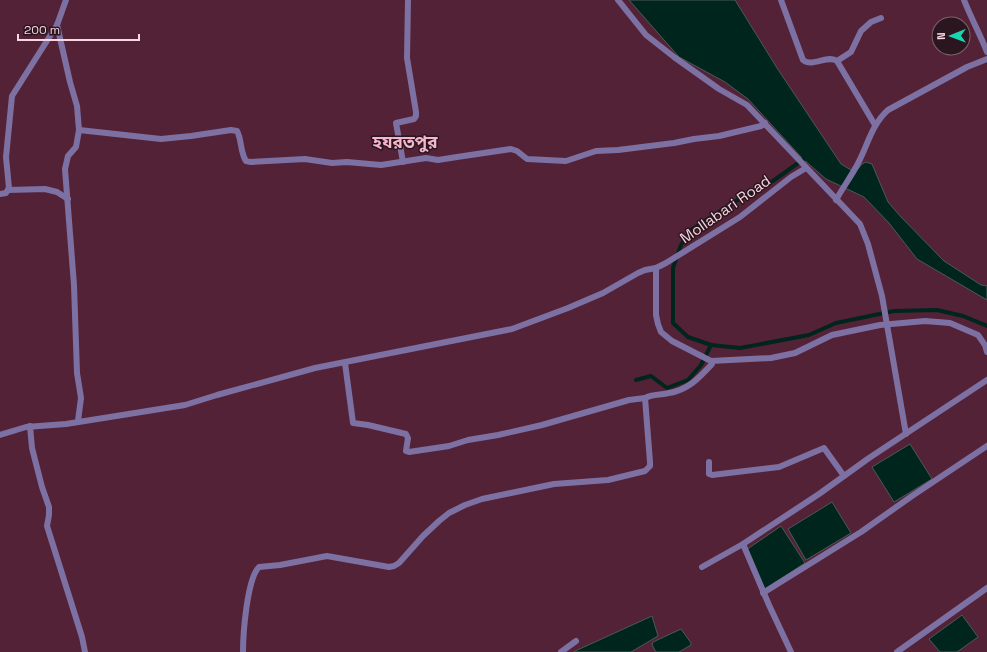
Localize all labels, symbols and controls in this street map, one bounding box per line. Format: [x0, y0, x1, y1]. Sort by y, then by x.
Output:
scale bar [18, 16, 139, 42]
north arrow [931, 16, 971, 56]
text: 200 m [24, 22, 60, 38]
text: N [934, 32, 948, 40]
district label: হযরতপুর [372, 131, 438, 153]
street label: Mollabari Road [676, 171, 774, 247]

